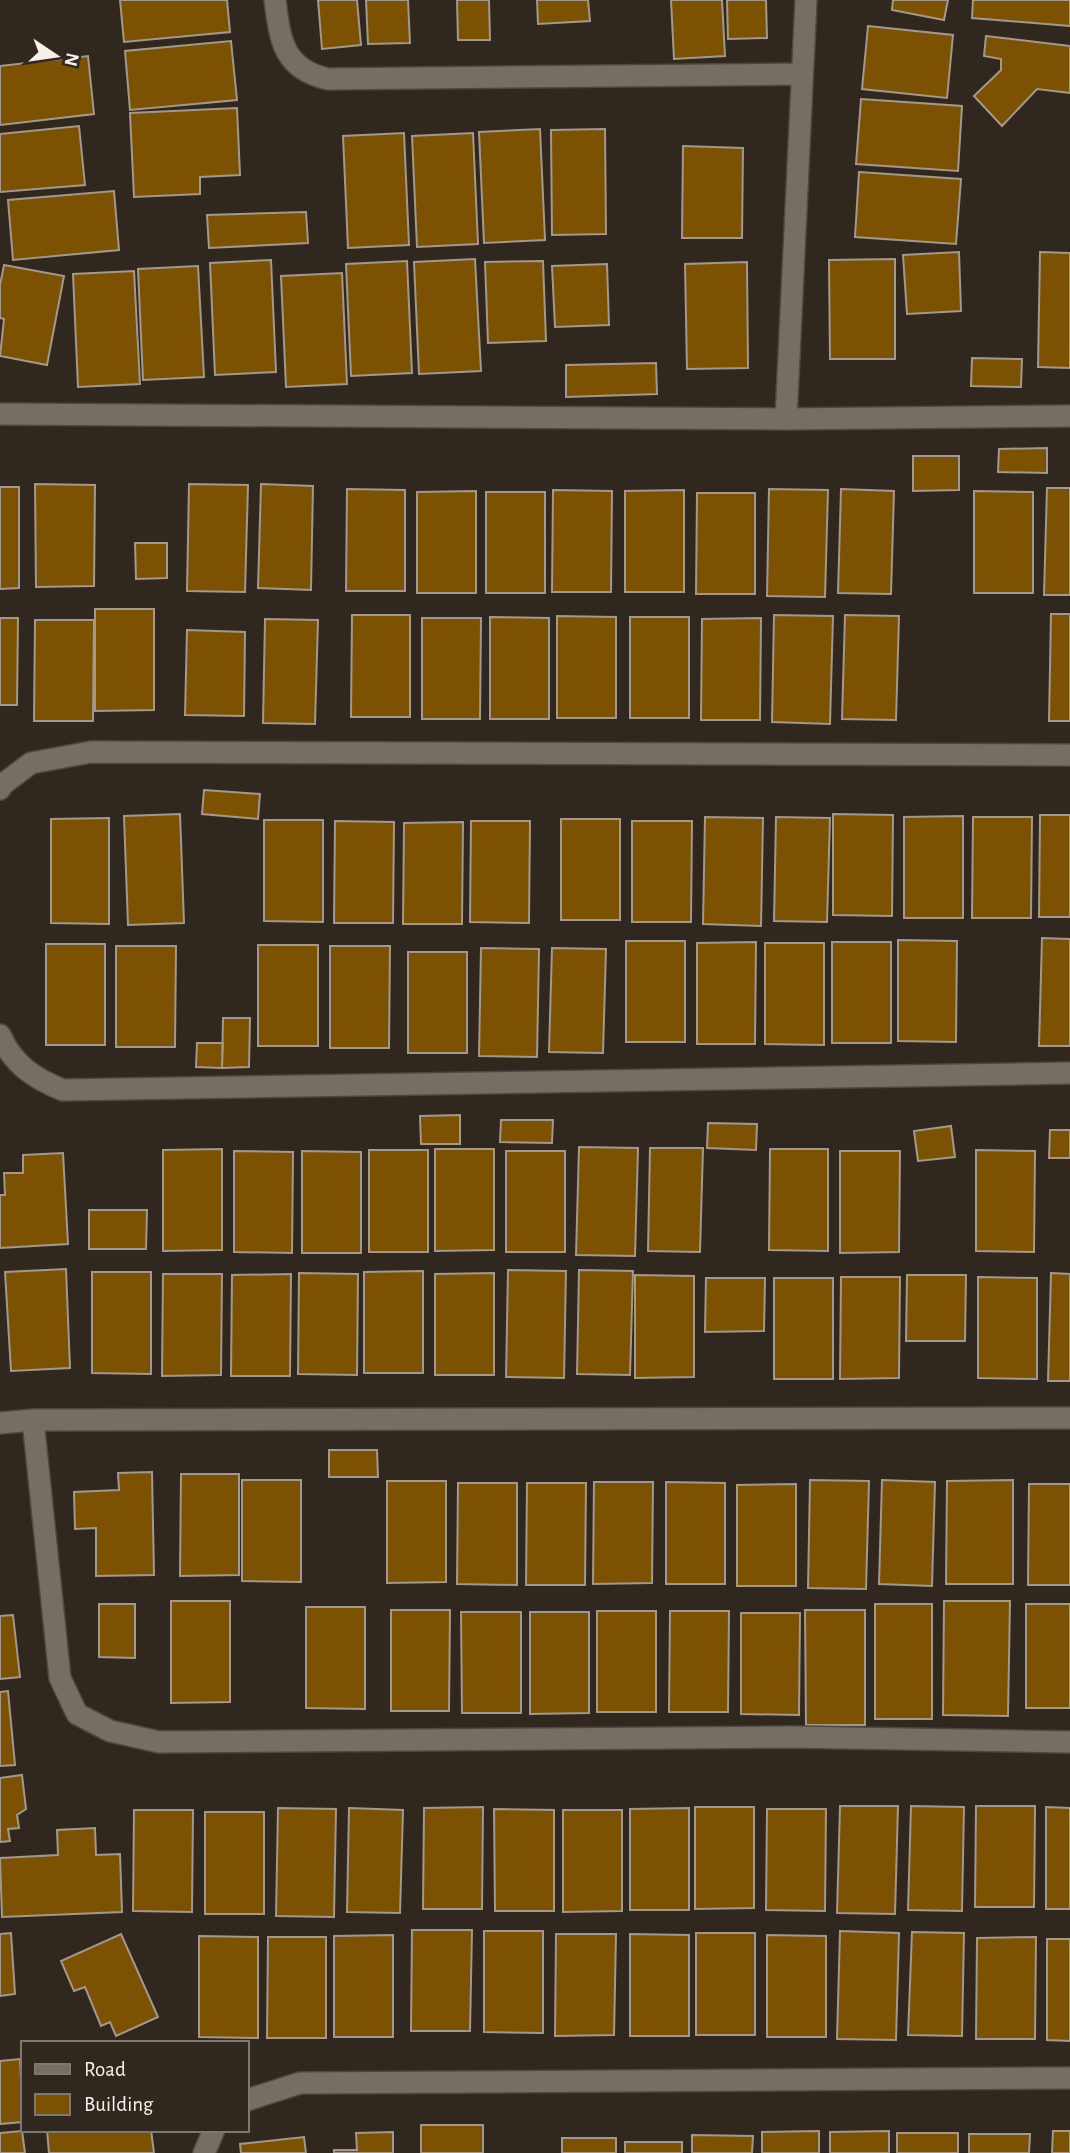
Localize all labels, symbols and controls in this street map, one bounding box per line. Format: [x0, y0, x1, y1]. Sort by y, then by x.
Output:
north arrow [21, 21, 91, 91]
text: N [60, 51, 82, 68]
legend [21, 2041, 248, 2132]
text: Road [84, 2059, 126, 2080]
text: Building [84, 2094, 154, 2115]

